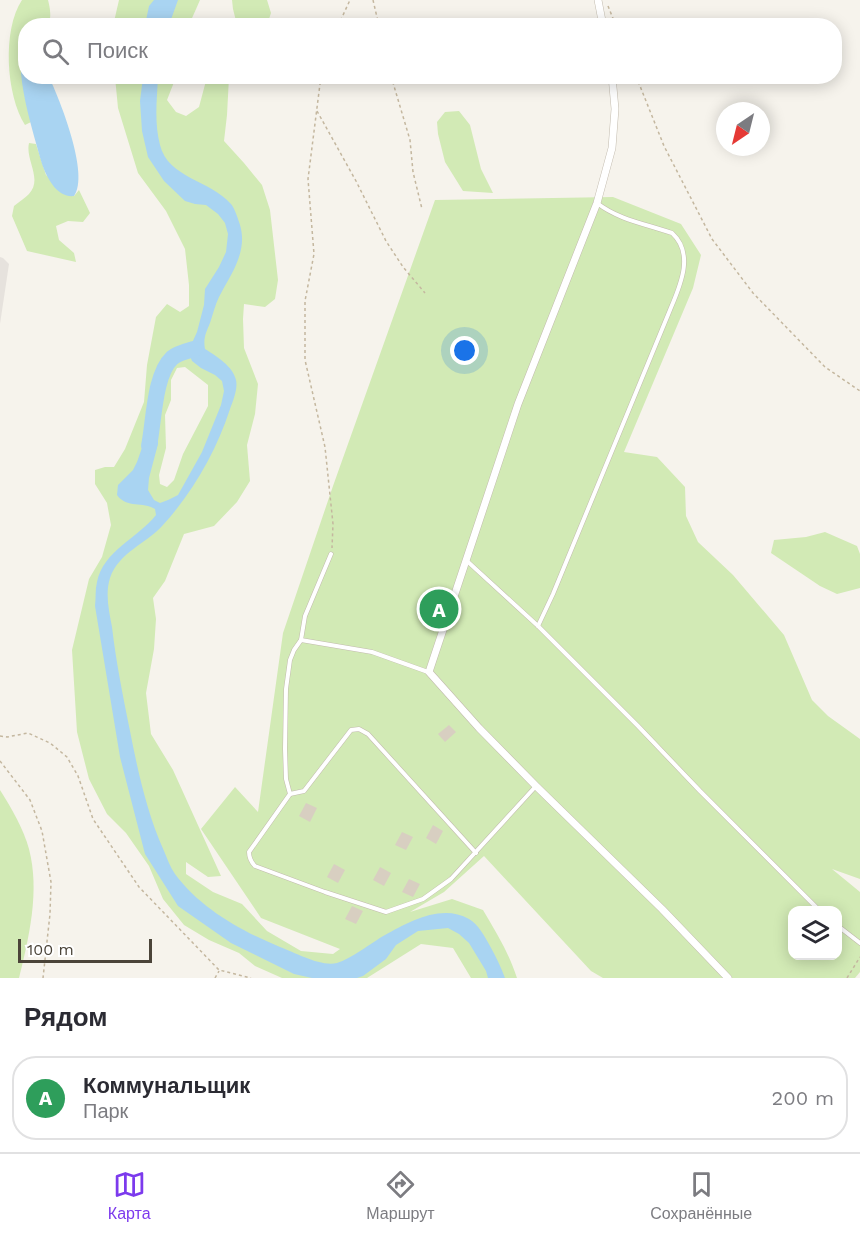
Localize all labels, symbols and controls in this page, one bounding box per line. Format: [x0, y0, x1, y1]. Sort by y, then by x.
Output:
search box [18, 18, 842, 84]
icon: search [39, 35, 72, 68]
text: Поиск [87, 38, 148, 63]
north arrow [716, 102, 770, 156]
your location [450, 336, 479, 365]
pin: A [420, 586, 458, 632]
map controls [788, 906, 842, 960]
button: layers [788, 906, 842, 960]
scale bar [18, 936, 152, 964]
text: 100 m [27, 940, 74, 959]
text: Рядом [24, 1002, 107, 1032]
text: Коммунальщик [83, 1073, 250, 1098]
text: A [39, 1086, 52, 1110]
text: 200 m [772, 1086, 834, 1110]
text: Парк [83, 1099, 128, 1123]
tab: Карта [108, 1168, 151, 1223]
tab: Маршрут [366, 1168, 435, 1223]
tab: Сохранённые [650, 1168, 752, 1223]

